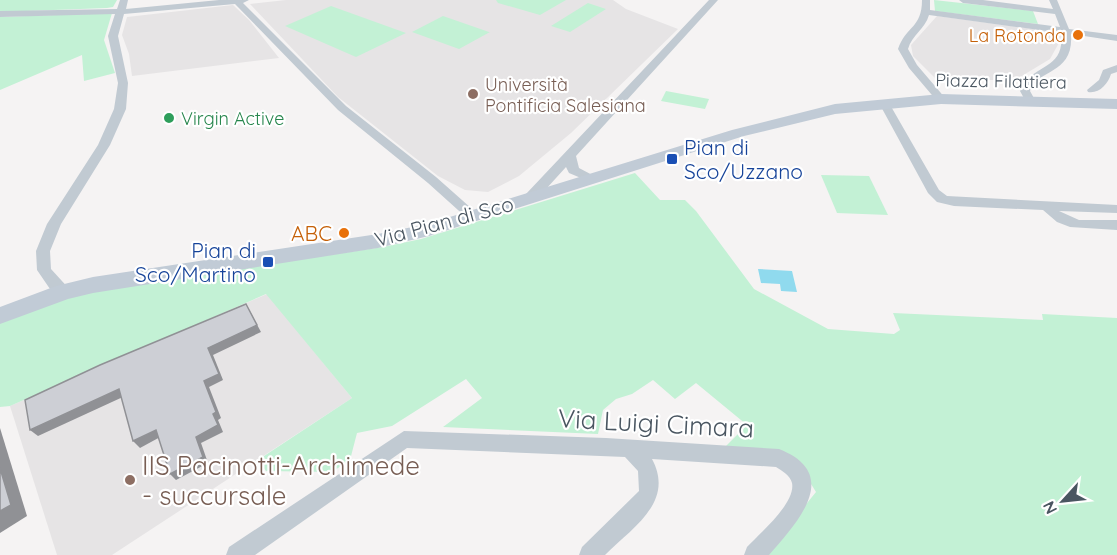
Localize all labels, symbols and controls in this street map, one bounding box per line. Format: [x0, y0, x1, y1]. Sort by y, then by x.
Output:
place label: La Rotonda [969, 24, 1066, 47]
marker: La Rotonda [1071, 28, 1085, 42]
street label: Piazza Filattiera [935, 68, 1067, 94]
place label: Università Pontificia Salesiana [485, 73, 646, 117]
marker: Università Pontificia Salesiana [466, 87, 480, 101]
place label: Virgin Active [181, 107, 284, 130]
marker: Virgin Active [162, 111, 176, 125]
place label: Pian di Sco/Uzzano [684, 134, 803, 184]
marker: Pian di Sco/Uzzano [665, 152, 679, 166]
street label: Via Pian di Sco [372, 190, 516, 252]
place label: ABC [291, 220, 332, 246]
marker: ABC [337, 226, 351, 240]
place label: Pian di Sco/Martino [135, 237, 256, 287]
marker: Pian di Sco/Martino [261, 255, 275, 269]
street label: Via Luigi Cimara [557, 401, 755, 445]
place label: IIS Pacinotti-Archimede - succursale [142, 449, 420, 512]
north arrow [1033, 471, 1093, 531]
marker: IIS Pacinotti-Archimede - succursale [123, 473, 137, 487]
text: N [1038, 498, 1061, 518]

